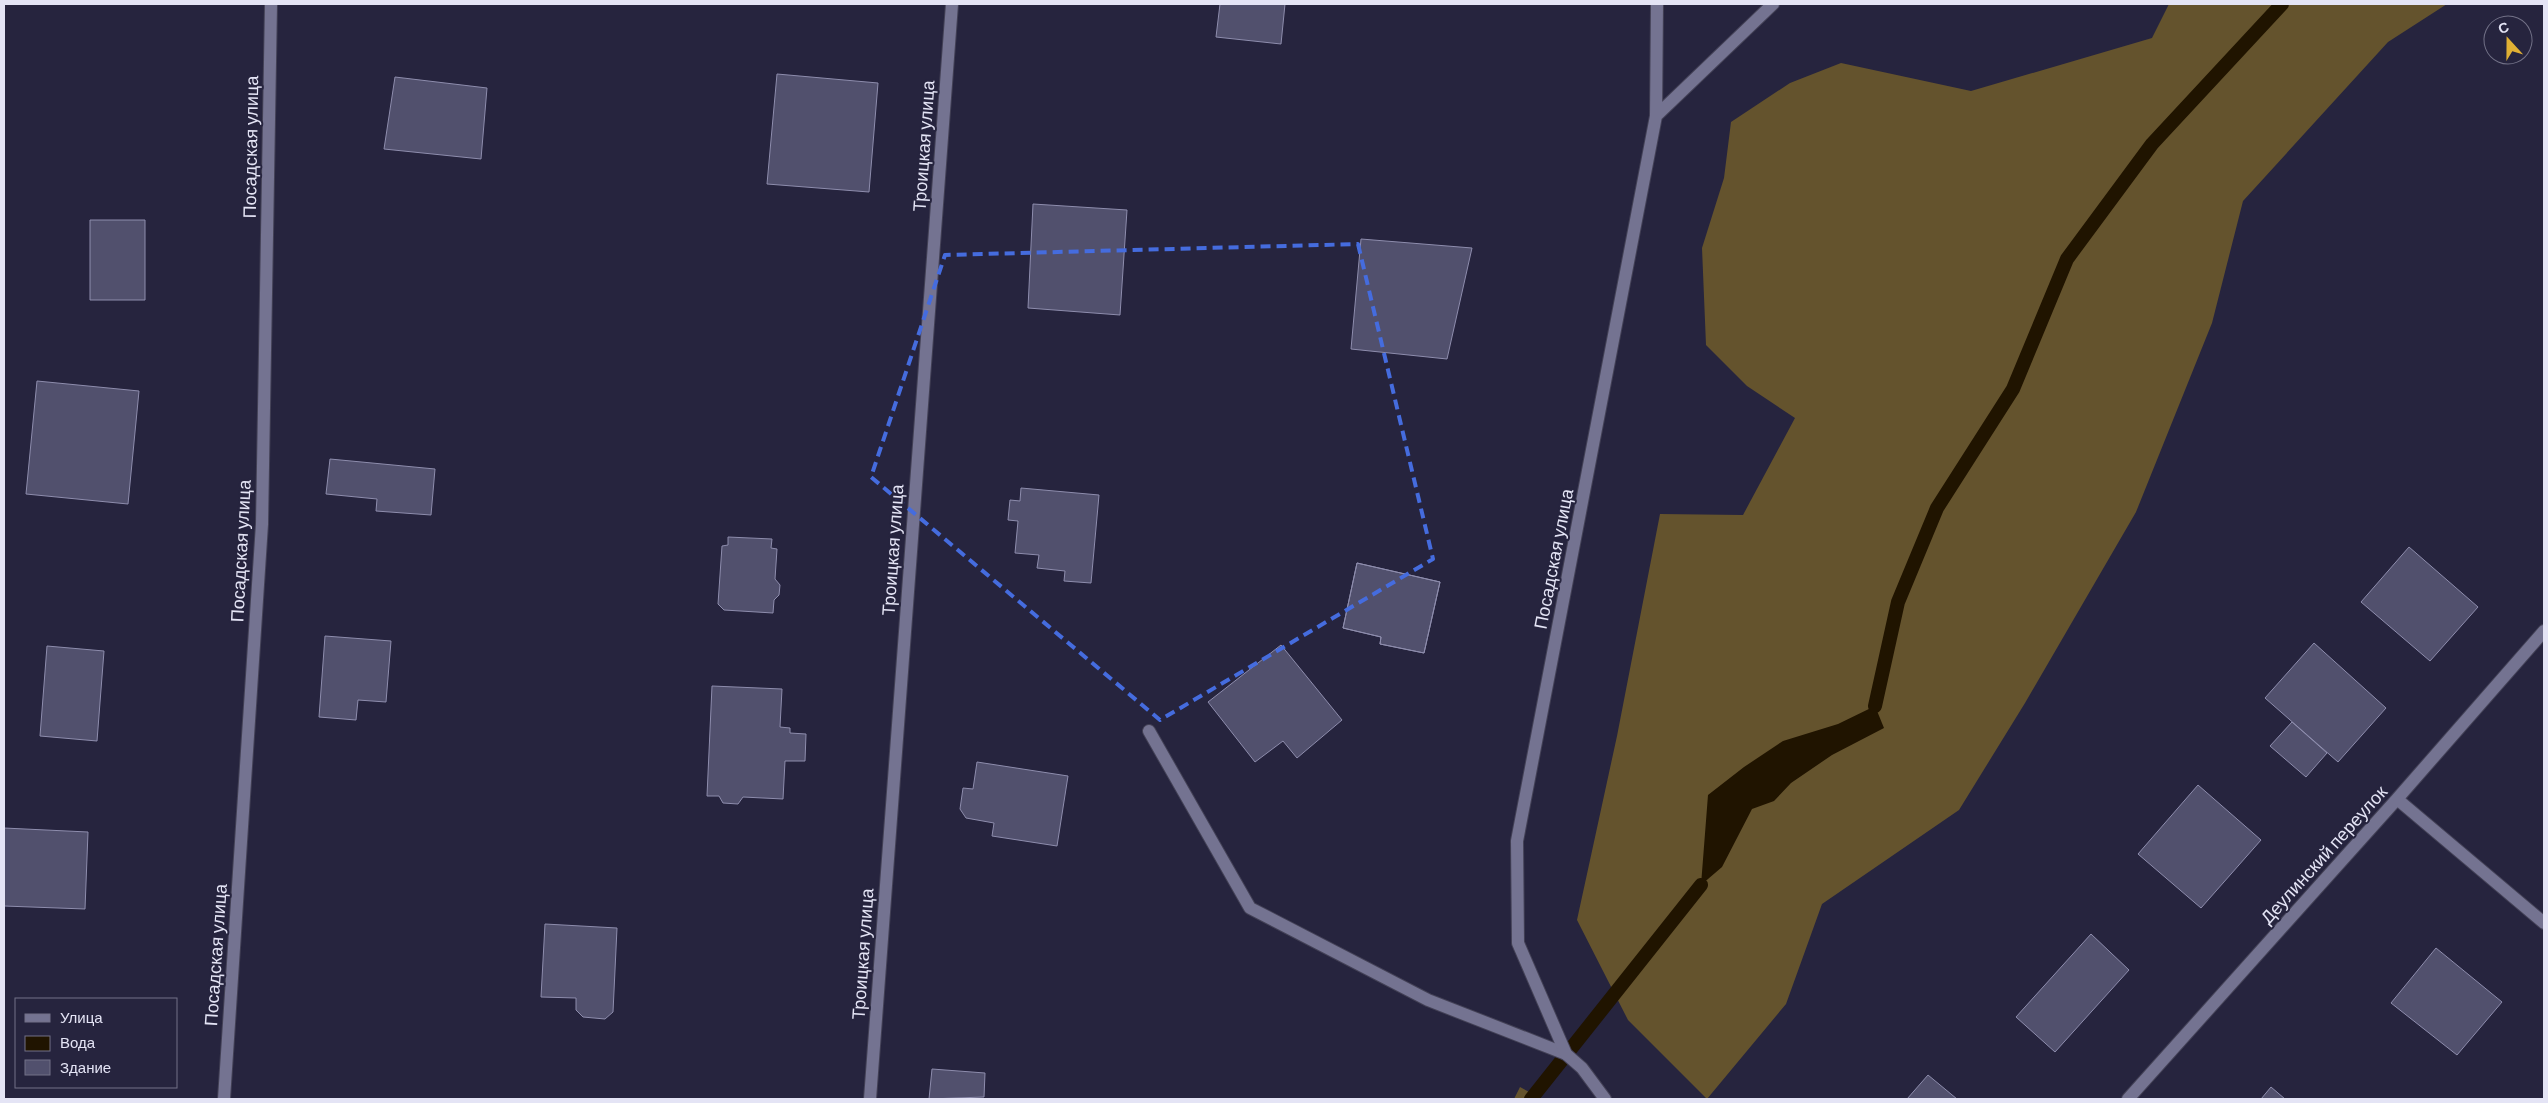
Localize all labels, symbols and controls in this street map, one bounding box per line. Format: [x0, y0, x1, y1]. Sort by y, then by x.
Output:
north arrow [2483, 15, 2533, 65]
text: С [2495, 18, 2511, 37]
street label: Посадская улица [238, 75, 262, 218]
street label: Троицкая улица [907, 79, 939, 212]
street label: Посадская улица [225, 478, 255, 623]
street label: Троицкая улица [876, 483, 908, 616]
street label: Посадская улица [1529, 486, 1578, 631]
street label: Деулинский переулок [2255, 781, 2391, 928]
street label: Посадская улица [199, 882, 231, 1027]
street label: Троицкая улица [846, 887, 878, 1020]
legend [15, 998, 178, 1088]
text: Улица [60, 1008, 103, 1026]
text: Вода [60, 1033, 96, 1051]
text: Здание [60, 1058, 111, 1076]

